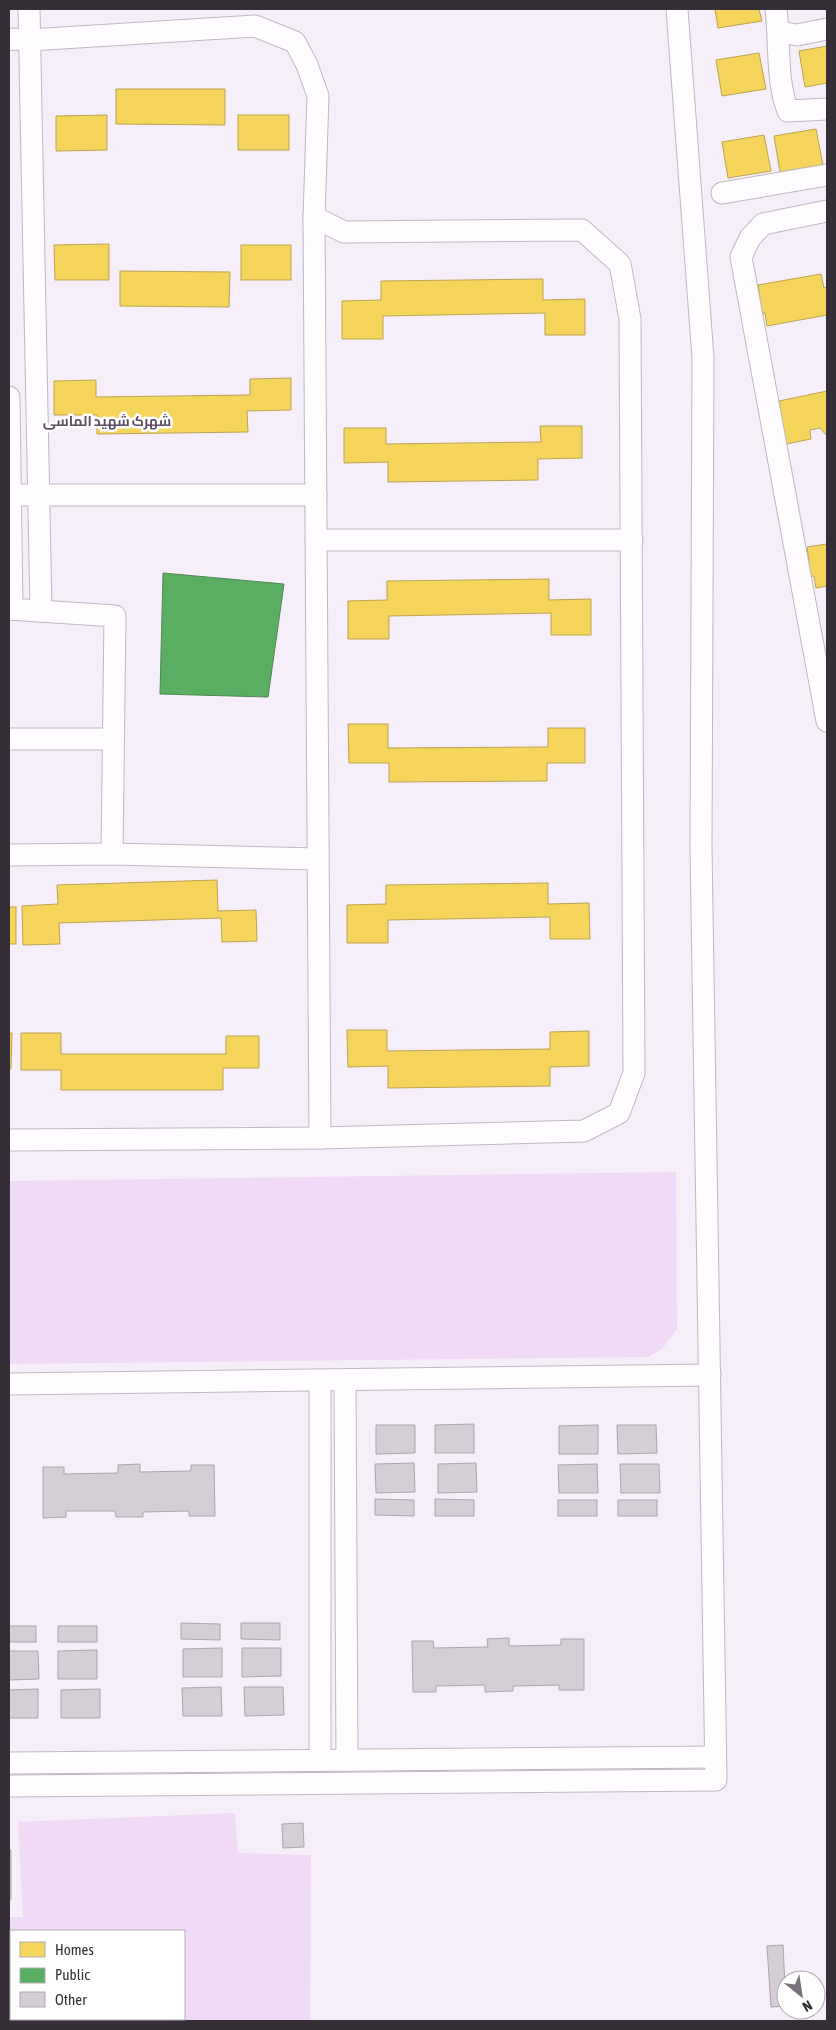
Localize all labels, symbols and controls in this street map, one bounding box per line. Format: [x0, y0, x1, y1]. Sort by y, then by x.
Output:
district label: شهرک شهید الماسی [43, 413, 171, 430]
legend [10, 1930, 185, 2020]
text: Homes [55, 1941, 94, 1958]
text: Public [55, 1966, 90, 1983]
north arrow [776, 1970, 826, 2020]
text: Other [55, 1991, 87, 2008]
text: N [800, 1997, 815, 2015]

